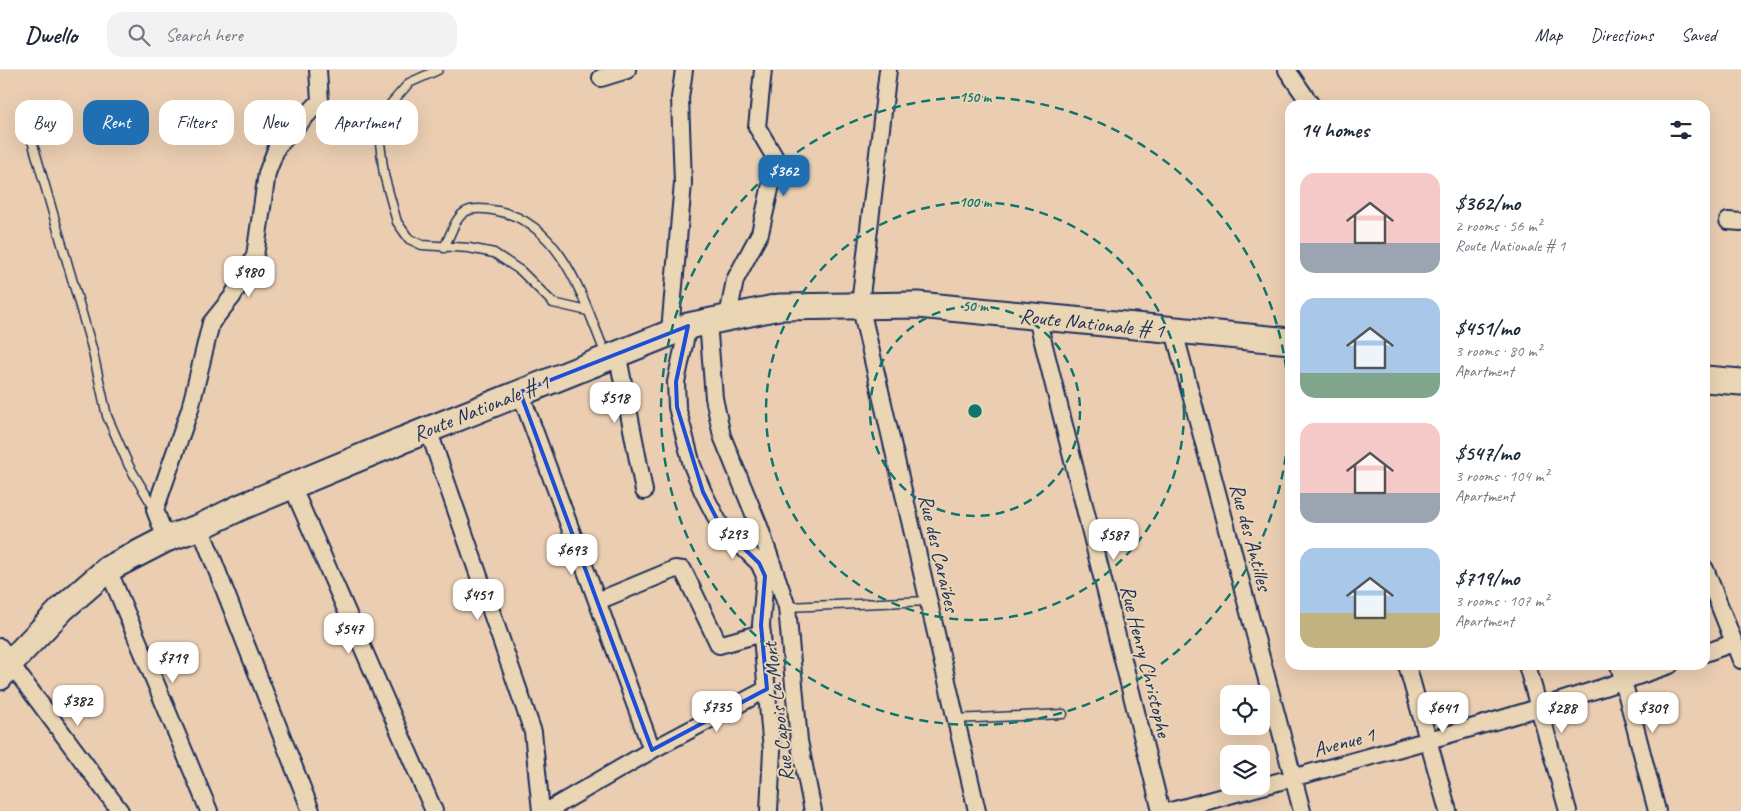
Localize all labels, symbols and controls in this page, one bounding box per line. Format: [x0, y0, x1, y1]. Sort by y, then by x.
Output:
search box [107, 12, 457, 57]
text: Dwello [25, 20, 77, 50]
icon: search [125, 21, 153, 49]
text: Search here [165, 23, 243, 47]
text: Map [1535, 24, 1562, 46]
text: Directions [1590, 24, 1653, 46]
text: Saved [1681, 24, 1716, 46]
text: 150 m [959, 88, 993, 107]
chip: Buy [15, 100, 73, 145]
chip: Rent [83, 100, 149, 145]
chip: Filters [159, 100, 234, 145]
chip: New [244, 100, 306, 145]
chip: Apartment [316, 100, 418, 145]
icon: filters [1667, 116, 1695, 144]
text: 14 homes [1300, 117, 1369, 143]
pin: $362 [754, 154, 814, 197]
text: $362 [769, 161, 799, 181]
text: $362/mo [1455, 190, 1520, 216]
text: 100 m [959, 193, 993, 212]
icon: home [1340, 193, 1400, 253]
text: 2 rooms · 56 m² [1455, 216, 1541, 236]
text: Route Nationale # 1 [1455, 236, 1565, 256]
pin: $980 [219, 256, 279, 298]
text: $980 [235, 262, 263, 282]
text: 50 m [962, 297, 989, 316]
street label: Route Nationale # 1 [1019, 303, 1167, 344]
text: $451/mo [1455, 315, 1519, 341]
icon: home [1340, 318, 1400, 378]
text: 3 rooms · 80 m² [1455, 341, 1541, 361]
text: Apartment [1455, 361, 1514, 381]
street label: Route Nationale # 1 [409, 368, 554, 447]
pin: $518 [585, 382, 645, 424]
text: $518 [601, 388, 629, 408]
centre of rings [966, 402, 984, 420]
text: $547/mo [1455, 440, 1519, 466]
icon: home [1340, 443, 1400, 503]
text: 3 rooms · 104 m² [1455, 466, 1549, 486]
street label: Rue des Antilles [1224, 481, 1278, 595]
text: Apartment [1455, 486, 1514, 506]
street label: Rue des Caraïbes [913, 492, 966, 616]
pin: $293 [703, 518, 763, 560]
pin: $587 [1084, 518, 1144, 561]
text: $293 [719, 524, 747, 544]
text: $587 [1100, 525, 1128, 545]
pin: $693 [542, 534, 602, 576]
text: $693 [558, 540, 586, 560]
text: $719/mo [1455, 565, 1519, 591]
icon: home [1340, 568, 1400, 628]
pin: $451 [448, 578, 508, 621]
street label: Rue Henry Christophe [1115, 582, 1178, 741]
text: $451 [464, 585, 492, 605]
text: 3 rooms · 107 m² [1455, 591, 1549, 611]
text: Apartment [1455, 611, 1514, 631]
pin: $547 [319, 612, 379, 655]
text: $547 [335, 619, 363, 639]
street label: Rue Capois La Mort [756, 639, 799, 783]
pin: $719 [143, 642, 203, 684]
text: $719 [159, 648, 187, 668]
pin: $382 [48, 684, 108, 727]
map controls [1220, 685, 1270, 795]
button: locate [1220, 685, 1270, 735]
pin: $735 [687, 690, 747, 733]
text: $382 [64, 691, 92, 711]
pin: $641 [1413, 692, 1473, 734]
pin: $288 [1532, 692, 1592, 734]
pin: $309 [1623, 692, 1683, 734]
text: $735 [703, 697, 731, 717]
text: $641 [1428, 698, 1458, 718]
text: $288 [1548, 698, 1576, 718]
text: $309 [1639, 698, 1667, 718]
street label: Avenue 1 [1310, 721, 1379, 763]
button: layers [1220, 745, 1270, 795]

